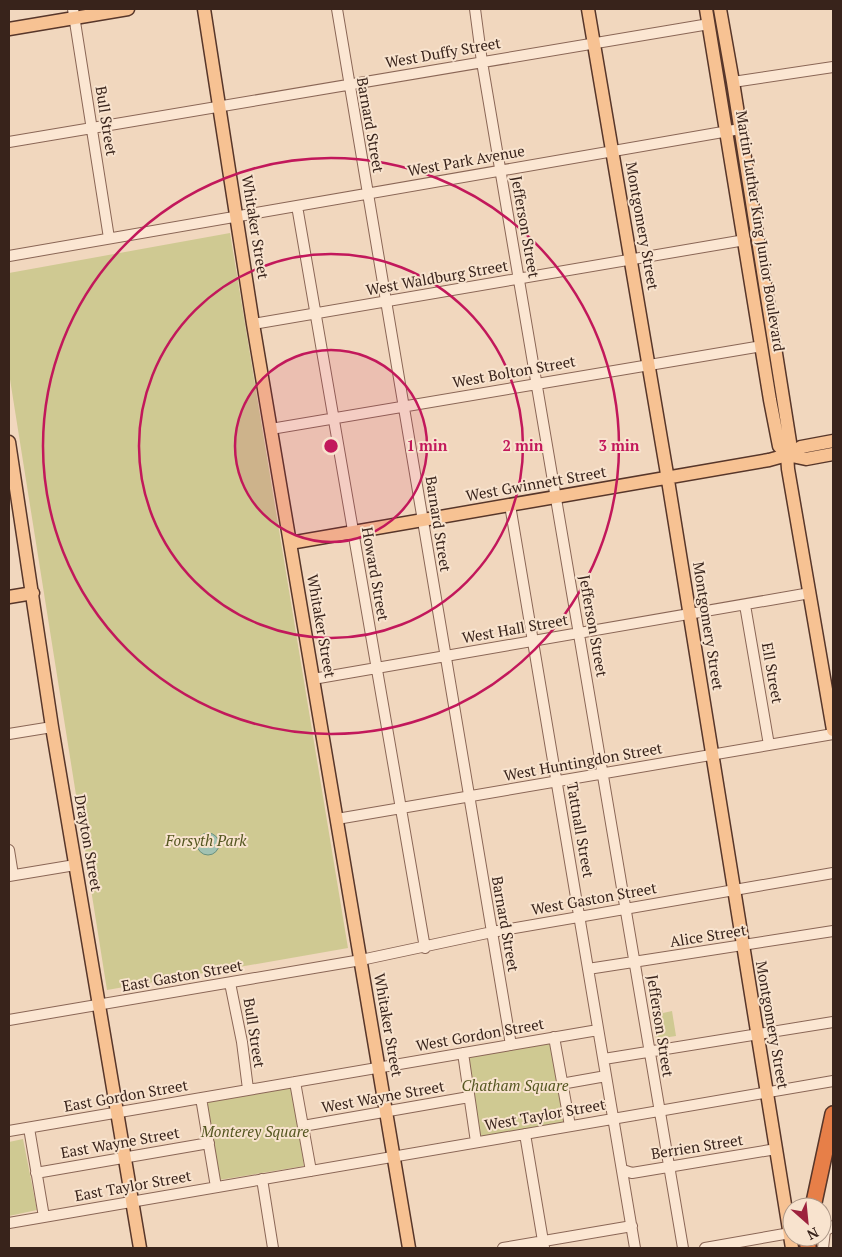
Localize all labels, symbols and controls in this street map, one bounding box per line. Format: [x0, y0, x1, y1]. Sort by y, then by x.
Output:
street label: West Duffy Street [383, 32, 503, 72]
street label: Barnard Street [353, 75, 389, 175]
street label: Bull Street [92, 84, 122, 158]
street label: Martin Luther King Junior Boulevard [732, 109, 790, 353]
street label: West Park Avenue [406, 140, 526, 180]
street label: Montgomery Street [622, 160, 664, 292]
street label: Whitaker Street [238, 173, 274, 281]
street label: Jefferson Street [507, 174, 545, 280]
street label: West Waldburg Street [364, 255, 510, 299]
street label: West Bolton Street [451, 350, 577, 392]
text: 1 min [406, 435, 448, 455]
text: 2 min [502, 435, 544, 455]
text: 3 min [598, 435, 640, 455]
centre of rings [322, 437, 340, 455]
street label: West Gwinnett Street [464, 461, 608, 505]
street label: Barnard Street [422, 474, 457, 574]
street label: Howard Street [358, 525, 394, 623]
street label: Montgomery Street [689, 560, 729, 692]
street label: Whitaker Street [303, 572, 341, 680]
street label: Jefferson Street [575, 573, 613, 679]
street label: West Hall Street [460, 609, 570, 647]
street label: Ell Street [758, 641, 788, 705]
street label: West Huntingdon Street [502, 737, 664, 785]
street label: Tattnall Street [563, 780, 599, 880]
street label: Drayton Street [71, 793, 107, 893]
park label: Forsyth Park [165, 830, 247, 850]
street label: Barnard Street [488, 874, 524, 974]
street label: West Gaston Street [529, 877, 659, 919]
street label: Alice Street [668, 919, 748, 951]
street label: East Gaston Street [120, 954, 244, 996]
street label: Montgomery Street [752, 959, 794, 1091]
street label: Whitaker Street [370, 971, 408, 1079]
street label: Jefferson Street [643, 973, 679, 1079]
street label: Bull Street [240, 996, 270, 1070]
street label: West Gordon Street [414, 1013, 546, 1055]
street label: East Gordon Street [62, 1074, 190, 1116]
street label: West Wayne Street [320, 1075, 446, 1117]
park label: Chatham Square [462, 1075, 569, 1095]
street label: West Taylor Street [483, 1093, 607, 1135]
park label: Monterey Square [200, 1121, 309, 1141]
street label: East Wayne Street [59, 1122, 181, 1162]
street label: Berrien Street [649, 1129, 745, 1163]
street label: East Taylor Street [73, 1165, 193, 1205]
north arrow [782, 1197, 832, 1247]
text: N [804, 1223, 822, 1245]

